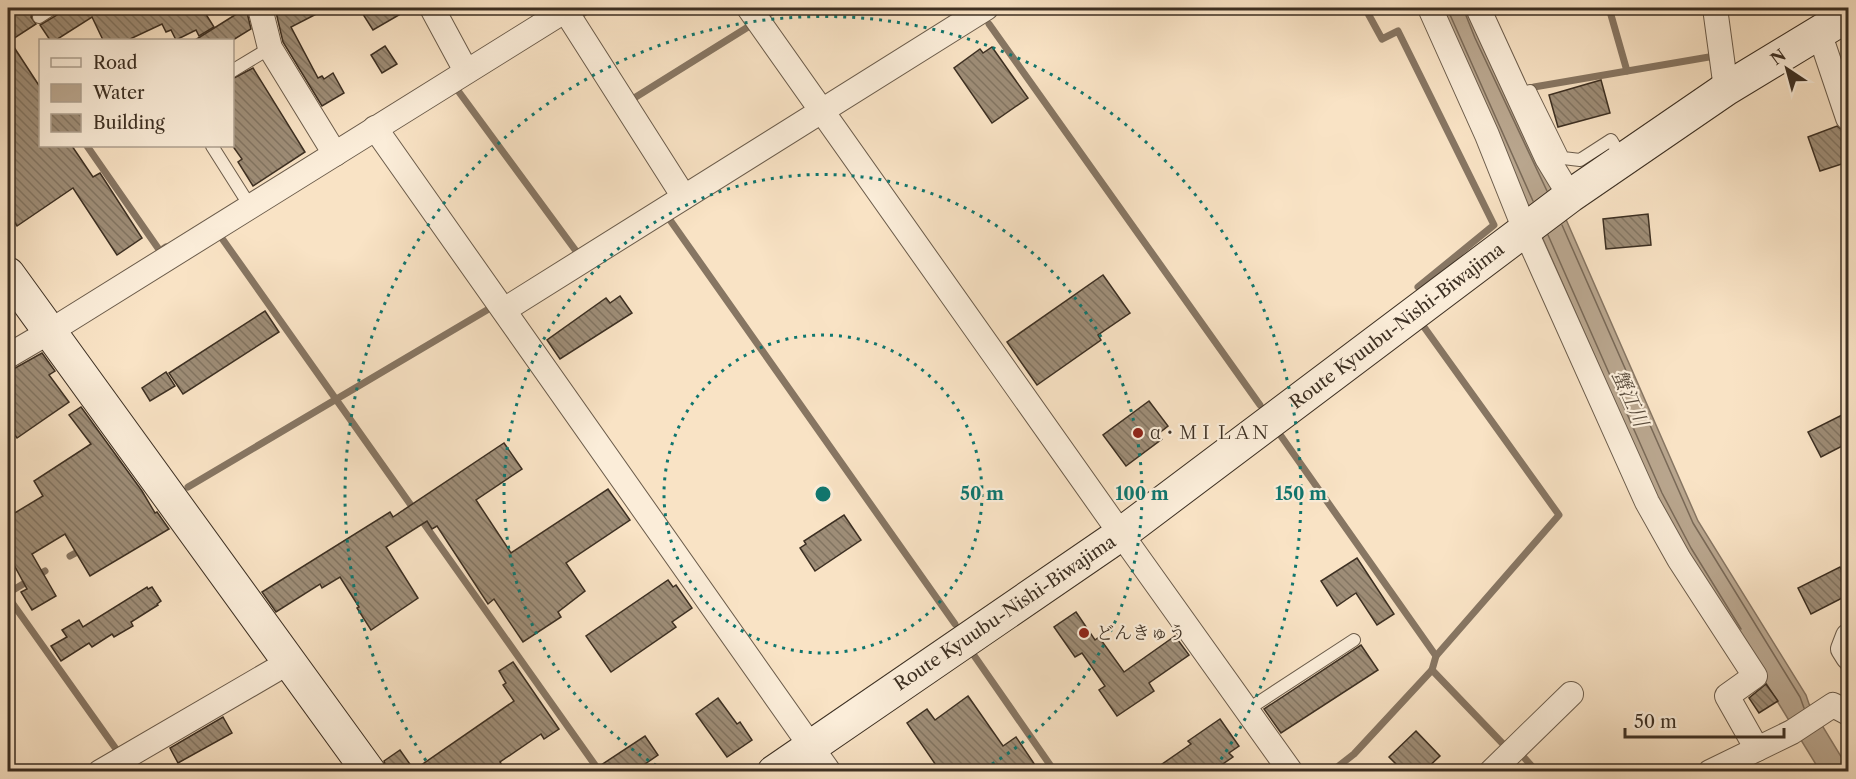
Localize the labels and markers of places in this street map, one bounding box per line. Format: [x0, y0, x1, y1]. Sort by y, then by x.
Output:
place label: α・ＭＩＬＡＮ [1150, 422, 1269, 444]
marker: α・ＭＩＬＡＮ [1131, 426, 1145, 440]
centre of rings [813, 484, 833, 504]
place label: どんきゅう [1096, 622, 1186, 644]
marker: どんきゅう [1077, 626, 1091, 640]

